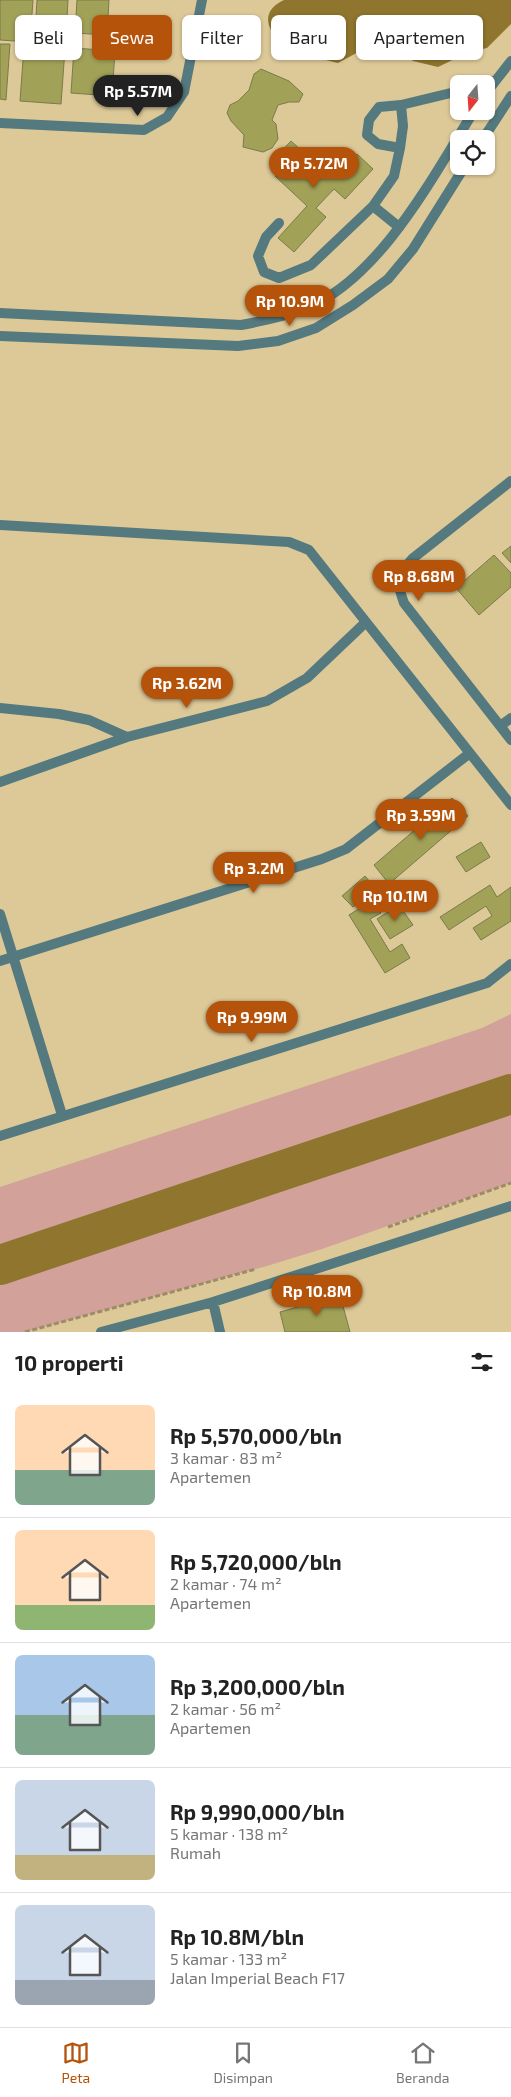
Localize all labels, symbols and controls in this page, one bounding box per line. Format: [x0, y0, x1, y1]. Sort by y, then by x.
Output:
chip: Beli [15, 15, 82, 60]
chip: Sewa [92, 15, 172, 60]
chip: Filter [182, 15, 261, 60]
chip: Baru [271, 15, 346, 60]
chip: Apartemen [356, 15, 483, 60]
pin: Rp 5.57M [86, 74, 190, 117]
north arrow [450, 75, 495, 120]
map controls [450, 75, 495, 175]
text: Rp 5.57M [104, 81, 172, 100]
button: locate [450, 130, 495, 175]
pin: Rp 5.72M [262, 146, 366, 189]
text: Rp 5.72M [280, 153, 348, 172]
pin: Rp 10.9M [238, 284, 342, 327]
text: Rp 10.9M [256, 291, 324, 310]
pin: Rp 8.68M [367, 560, 471, 602]
text: Rp 8.68M [383, 566, 455, 585]
pin: Rp 3.62M [135, 666, 239, 709]
text: Rp 3.62M [152, 673, 222, 692]
pin: Rp 3.59M [369, 798, 473, 841]
text: Rp 3.59M [386, 805, 456, 824]
pin: Rp 3.2M [208, 852, 300, 894]
text: Rp 3.2M [224, 858, 284, 877]
pin: Rp 10.1M [343, 880, 447, 922]
text: Rp 10.1M [362, 886, 428, 905]
pin: Rp 9.99M [200, 1000, 304, 1043]
text: Rp 9.99M [217, 1007, 287, 1026]
pin: Rp 10.8M [265, 1274, 369, 1317]
text: Rp 10.8M [283, 1281, 351, 1300]
icon: filters [468, 1348, 496, 1376]
text: 10 properti [15, 1350, 123, 1375]
text: Rp 5,570,000/bln [170, 1423, 342, 1448]
icon: home [55, 1425, 115, 1485]
text: 3 kamar · 83 m² [170, 1448, 282, 1467]
text: Apartemen [170, 1467, 251, 1486]
text: Rp 5,720,000/bln [170, 1549, 342, 1574]
icon: home [55, 1550, 115, 1610]
text: 2 kamar · 74 m² [170, 1574, 282, 1593]
text: Apartemen [170, 1593, 251, 1612]
text: Rp 3,200,000/bln [170, 1674, 345, 1699]
icon: home [55, 1675, 115, 1735]
text: 2 kamar · 56 m² [170, 1699, 281, 1718]
text: Apartemen [170, 1718, 251, 1737]
text: Rp 9,990,000/bln [170, 1799, 345, 1824]
icon: home [55, 1800, 115, 1860]
text: 5 kamar · 138 m² [170, 1824, 288, 1843]
text: Rumah [170, 1843, 221, 1862]
text: Rp 10.8M/bln [170, 1924, 304, 1949]
icon: home [55, 1925, 115, 1985]
text: 5 kamar · 133 m² [170, 1949, 287, 1968]
text: Jalan Imperial Beach F17 [170, 1968, 345, 1987]
tab: Peta [62, 2039, 90, 2086]
tab: Disimpan [213, 2039, 273, 2086]
tab: Beranda [396, 2039, 449, 2086]

